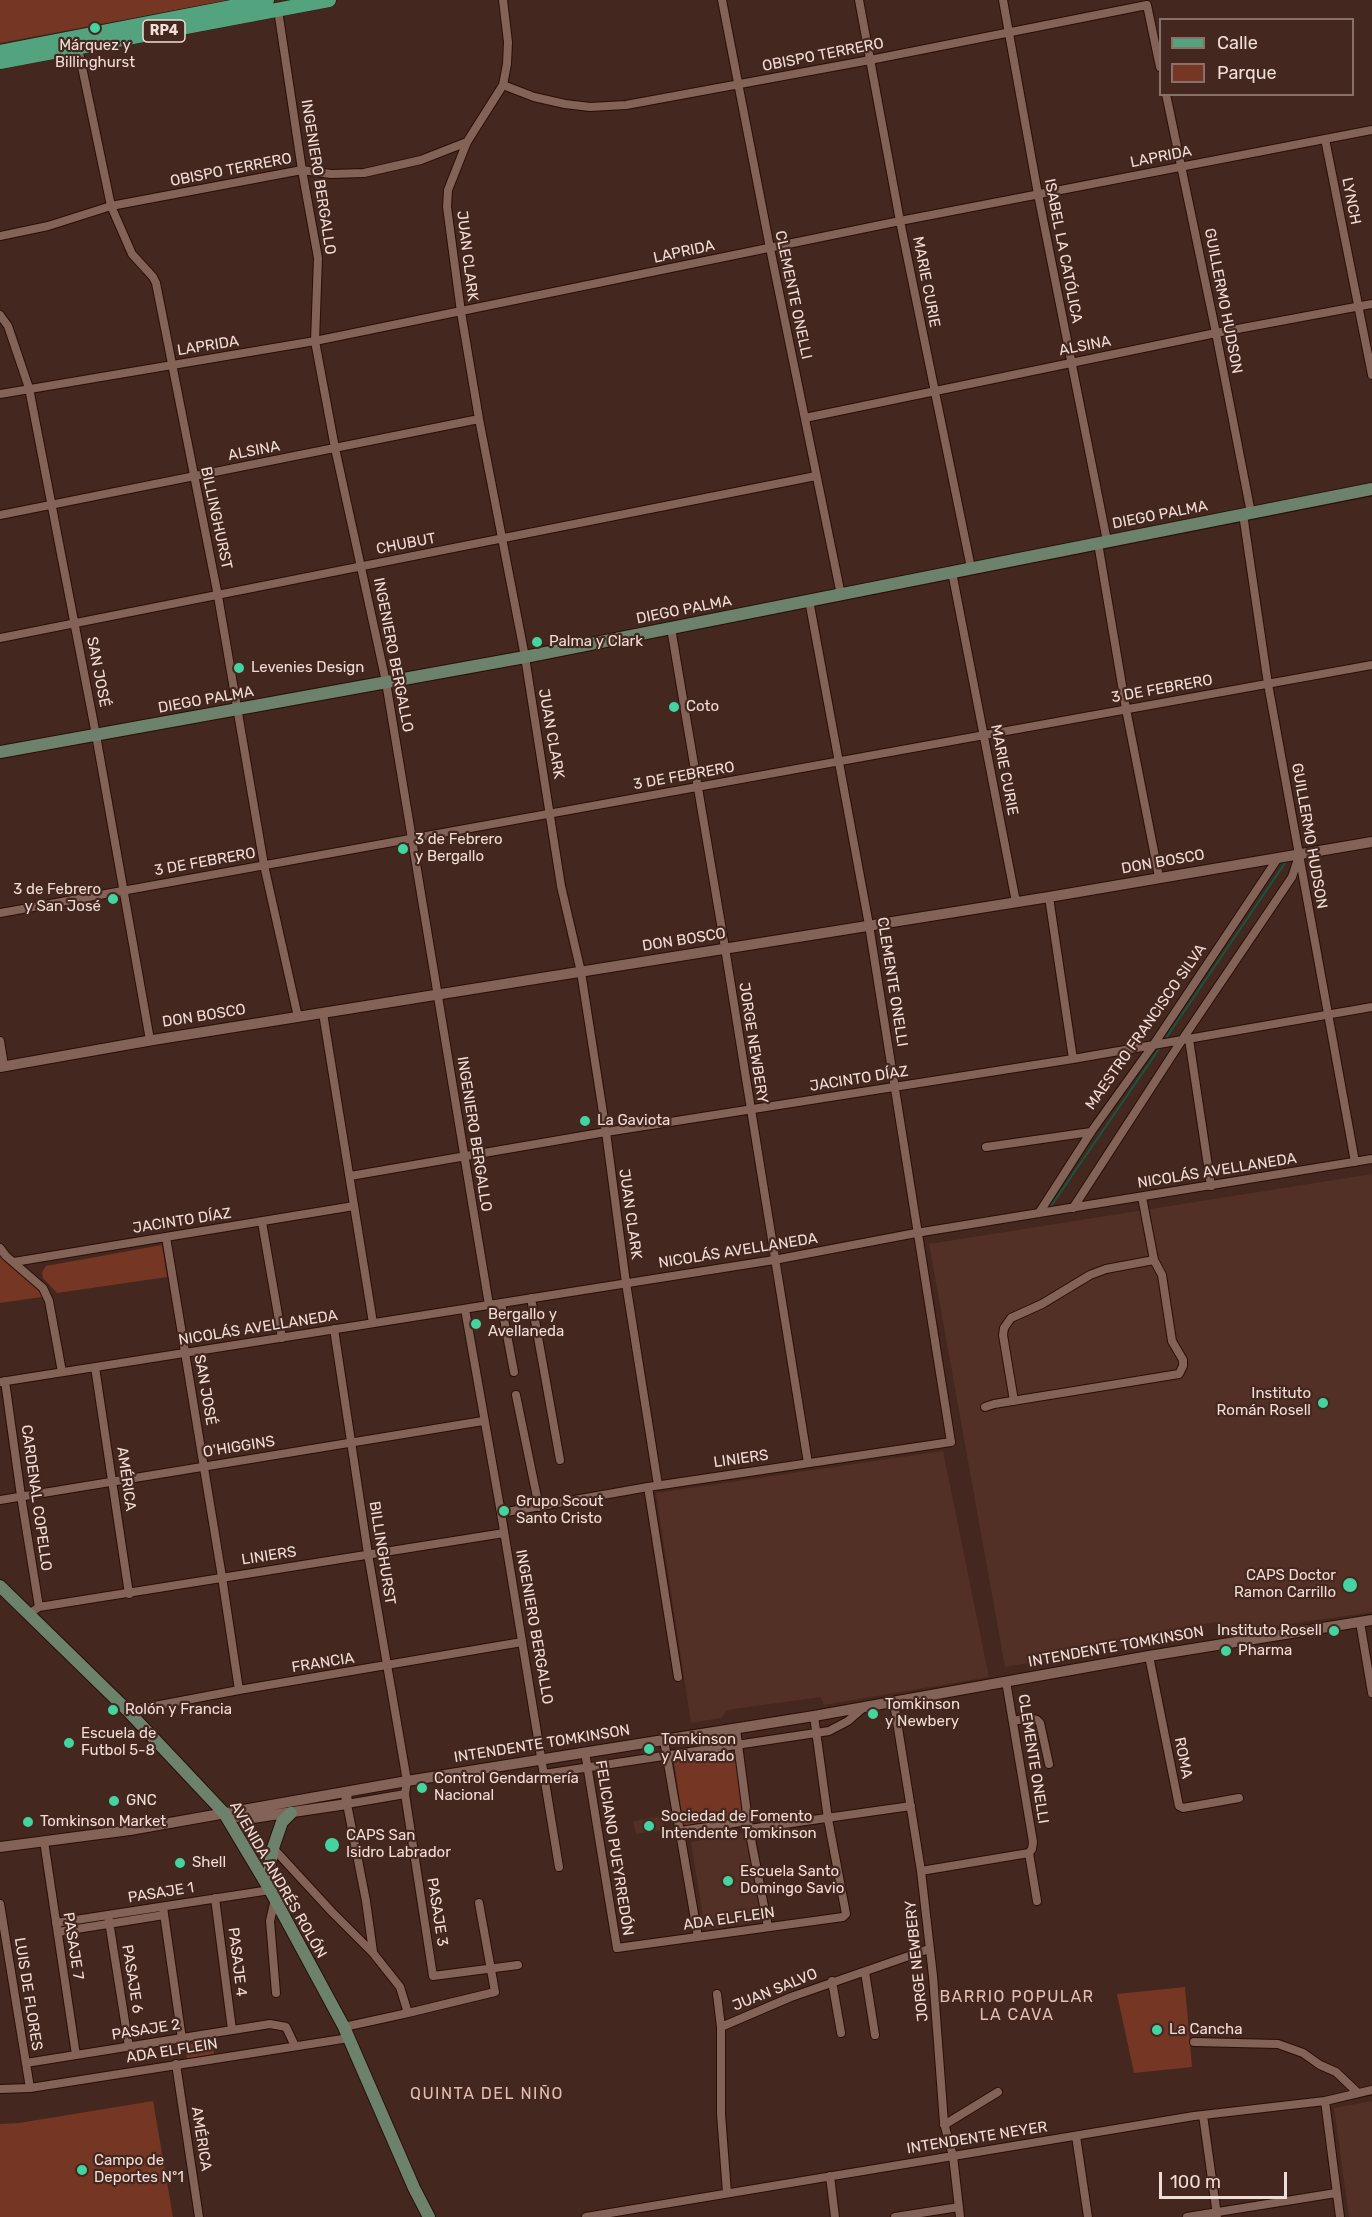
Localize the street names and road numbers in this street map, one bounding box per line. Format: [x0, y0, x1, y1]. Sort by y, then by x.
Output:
road number: RP4 [143, 20, 185, 42]
street label: OBISPO TERRERO [761, 34, 885, 76]
street label: INGENIERO BERGALLO [297, 98, 339, 256]
street label: LAPRIDA [1129, 142, 1193, 172]
street label: OBISPO TERRERO [169, 149, 293, 191]
street label: LYNCH [1338, 176, 1364, 226]
street label: ISABEL LA CATÓLICA [1040, 177, 1086, 325]
street label: JUAN CLARK [453, 210, 481, 302]
street label: GUILLERMO HUDSON [1200, 227, 1246, 375]
street label: CLEMENTE ONELLI [771, 229, 815, 361]
street label: MARIE CURIE [908, 235, 944, 329]
street label: LAPRIDA [652, 237, 716, 267]
street label: LAPRIDA [176, 332, 240, 360]
street label: ALSINA [1058, 332, 1112, 360]
street label: ALSINA [227, 437, 281, 465]
street label: BILLINGHURST [196, 465, 236, 571]
street label: DIEGO PALMA [1111, 497, 1209, 533]
street label: CHUBUT [375, 529, 437, 559]
street label: INGENIERO BERGALLO [369, 576, 417, 734]
street label: DIEGO PALMA [635, 592, 733, 628]
street label: SAN JOSÉ [82, 635, 114, 709]
street label: 3 DE FEBRERO [1110, 671, 1214, 707]
street label: DIEGO PALMA [157, 683, 255, 717]
street label: JUAN CLARK [534, 687, 568, 781]
street label: MARIE CURIE [986, 723, 1022, 817]
street label: 3 DE FEBRERO [632, 758, 736, 794]
street label: GUILLERMO HUDSON [1287, 762, 1331, 910]
street label: 3 DE FEBRERO [153, 844, 257, 880]
street label: DON BOSCO [1120, 846, 1206, 878]
street label: CLEMENTE ONELLI [873, 916, 911, 1048]
street label: DON BOSCO [641, 925, 727, 955]
street label: MAESTRO FRANCISCO SILVA [1082, 941, 1210, 1113]
street label: JORGE NEWBERY [735, 981, 771, 1105]
street label: DON BOSCO [161, 1001, 247, 1031]
street label: INGENIERO BERGALLO [453, 1055, 495, 1213]
street label: JACINTO DÍAZ [808, 1062, 910, 1096]
street label: NICOLÁS AVELLANEDA [1136, 1150, 1298, 1192]
street label: JUAN CLARK [615, 1168, 645, 1260]
street label: JACINTO DÍAZ [131, 1204, 233, 1238]
street label: NICOLÁS AVELLANEDA [657, 1230, 819, 1272]
street label: NICOLÁS AVELLANEDA [177, 1307, 339, 1349]
street label: SAN JOSÉ [190, 1353, 220, 1427]
street label: CARDENAL COPELLO [17, 1424, 55, 1572]
street label: O'HIGGINS [202, 1432, 276, 1462]
street label: AMÉRICA [113, 1446, 139, 1512]
street label: LINIERS [712, 1446, 770, 1472]
street label: BILLINGHURST [365, 1500, 399, 1606]
street label: LINIERS [240, 1543, 298, 1569]
street label: INGENIERO BERGALLO [512, 1548, 556, 1706]
street label: INTENDENTE TOMKINSON [1027, 1623, 1205, 1671]
street label: FRANCIA [290, 1649, 356, 1677]
street label: CLEMENTE ONELLI [1014, 1693, 1052, 1825]
street label: INTENDENTE TOMKINSON [453, 1721, 631, 1767]
street label: ROMA [1170, 1736, 1196, 1780]
street label: FELICIANO PUEYRREDÓN [591, 1759, 637, 1937]
street label: AVENIDA ANDRÉS ROLÓN [226, 1798, 330, 1962]
street label: PASAJE 3 [423, 1876, 451, 1948]
street label: PASAJE 1 [127, 1879, 195, 1907]
street label: JORGE NEWBERY [902, 1899, 932, 2023]
street label: ADA ELFLEIN [682, 1904, 776, 1934]
street label: PASAJE 7 [59, 1911, 87, 1981]
street label: PASAJE 4 [224, 1926, 250, 1998]
street label: LUIS DE FLORES [10, 1936, 46, 2052]
street label: PASAJE 6 [118, 1943, 146, 2015]
street label: JUAN SALVO [730, 1965, 820, 2015]
street label: PASAJE 2 [110, 2016, 182, 2044]
street label: ADA ELFLEIN [125, 2035, 219, 2067]
street label: AMÉRICA [187, 2106, 215, 2172]
street label: INTENDENTE NEYER [905, 2118, 1049, 2158]

